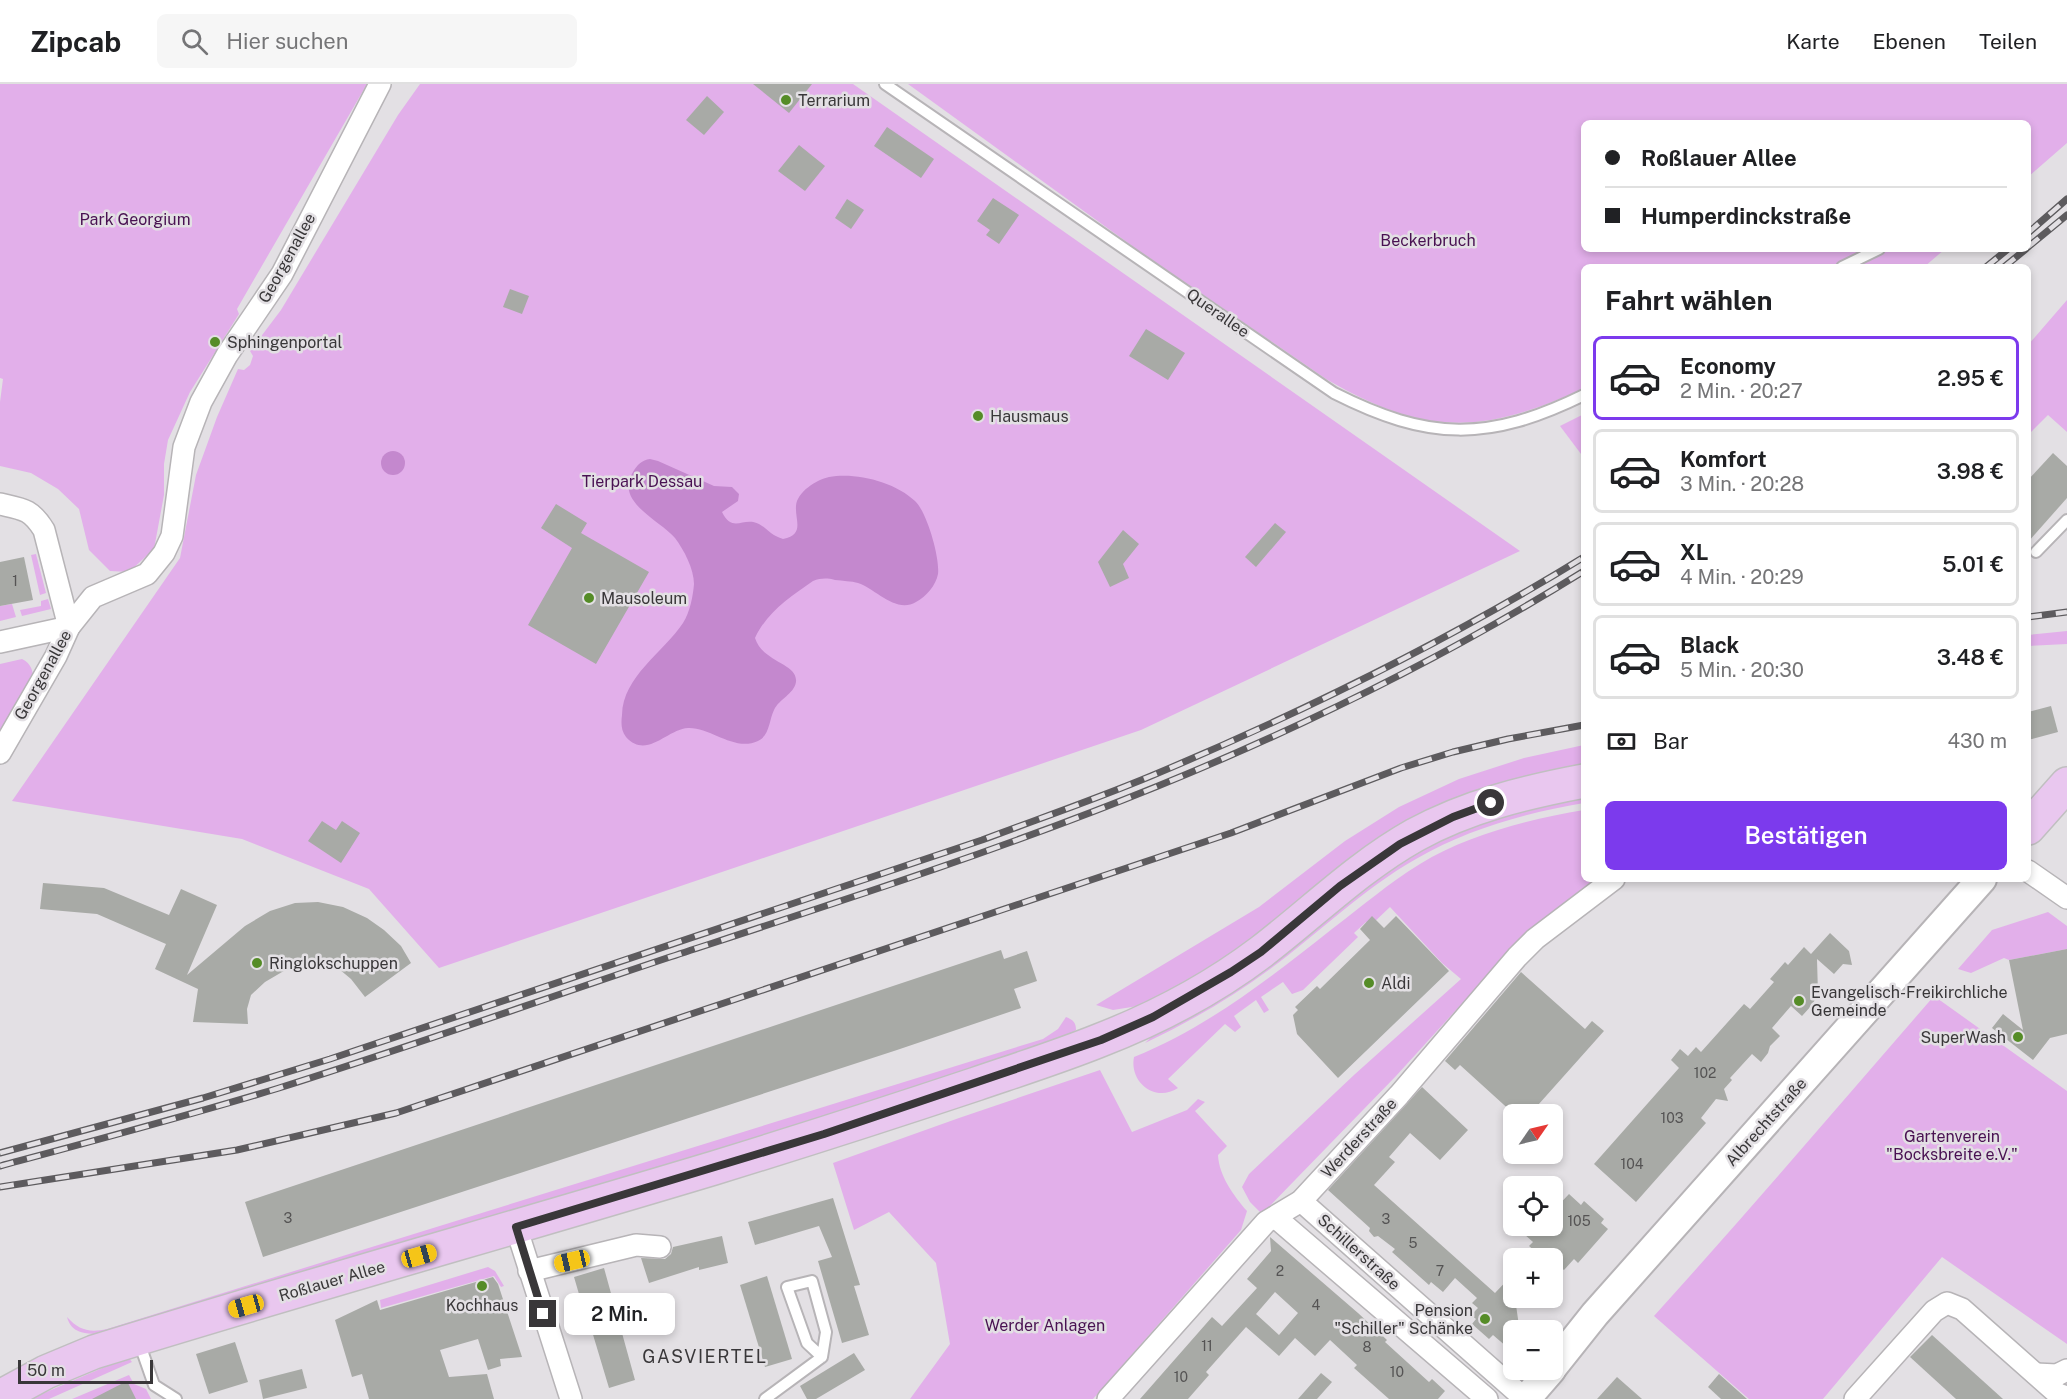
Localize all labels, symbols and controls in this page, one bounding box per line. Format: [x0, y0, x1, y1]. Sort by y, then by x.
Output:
search box [157, 14, 577, 68]
text: Zipcab [30, 25, 121, 58]
icon: search [178, 25, 211, 58]
text: Hier suchen [226, 28, 348, 54]
text: Karte [1786, 29, 1840, 54]
text: Ebenen [1873, 29, 1946, 54]
text: Teilen [1979, 29, 2037, 54]
place label: Terrarium [798, 91, 870, 110]
marker: Terrarium [779, 93, 793, 107]
text: Roßlauer Allee [1641, 145, 1797, 171]
text: Humperdinckstraße [1641, 203, 1851, 229]
park label: Park Georgium [80, 210, 191, 229]
street label: Georgenallee [254, 210, 320, 306]
park label: Beckerbruch [1380, 231, 1476, 250]
street label: Querallee [1183, 284, 1253, 342]
text: Fahrt wählen [1605, 284, 1773, 316]
place label: Sphingenportal [227, 333, 342, 352]
marker: Sphingenportal [208, 335, 222, 349]
icon: car [1608, 351, 1662, 405]
text: Economy [1680, 353, 1776, 379]
text: 2.95 € [1937, 365, 2004, 391]
text: 2 Min. · 20:27 [1680, 379, 1803, 403]
place label: Hausmaus [990, 407, 1068, 426]
marker: Hausmaus [971, 409, 985, 423]
icon: car [1608, 444, 1662, 498]
text: Komfort [1680, 446, 1767, 472]
text: 3.98 € [1937, 458, 2004, 484]
park label: Tierpark Dessau [582, 472, 702, 491]
text: 3 Min. · 20:28 [1680, 472, 1804, 496]
icon: car [1608, 537, 1662, 591]
text: XL [1680, 539, 1708, 565]
text: 5.01 € [1942, 551, 2004, 577]
text: 4 Min. · 20:29 [1680, 565, 1804, 589]
house number: 1 [12, 573, 18, 589]
place label: Mausoleum [601, 589, 687, 608]
marker: Mausoleum [582, 591, 596, 605]
street label: Georgenallee [10, 627, 76, 723]
icon: car [1608, 630, 1662, 684]
text: Black [1680, 632, 1739, 658]
text: 3.48 € [1937, 644, 2004, 670]
text: 5 Min. · 20:30 [1680, 658, 1804, 682]
icon: cash [1605, 725, 1638, 758]
text: Bar [1653, 728, 1689, 754]
text: 430 m [1948, 729, 2007, 753]
route start [1477, 789, 1504, 816]
button: Bestätigen [1605, 801, 2007, 870]
place label: Ringlokschuppen [269, 954, 398, 973]
marker: Ringlokschuppen [250, 956, 264, 970]
place label: Aldi [1381, 974, 1410, 993]
marker: Aldi [1362, 976, 1376, 990]
place label: Evangelisch-Freikirchliche Gemeinde [1811, 983, 2007, 1020]
marker: Evangelisch-Freikirchliche Gemeinde [1792, 994, 1806, 1008]
place label: SuperWash [1920, 1028, 2006, 1047]
marker: SuperWash [2011, 1030, 2025, 1044]
house number: 102 [1694, 1065, 1716, 1081]
street label: Albrechtstraße [1721, 1074, 1811, 1170]
street label: Werderstraße [1317, 1094, 1401, 1182]
north arrow [1503, 1104, 1563, 1164]
map controls [1503, 1104, 1563, 1380]
house number: 103 [1661, 1110, 1684, 1126]
park label: Gartenverein "Bocksbreite e.V." [1886, 1127, 2018, 1164]
house number: 104 [1620, 1156, 1644, 1172]
button: locate [1503, 1176, 1563, 1236]
house number: 3 [284, 1210, 293, 1226]
street label: Schillerstraße [1314, 1210, 1404, 1294]
house number: 3 [1382, 1211, 1391, 1227]
house number: 105 [1567, 1213, 1591, 1229]
house number: 5 [1409, 1235, 1418, 1251]
car [399, 1242, 439, 1270]
car [552, 1248, 592, 1274]
button: + [1503, 1248, 1563, 1308]
street label: Roßlauer Allee [277, 1257, 387, 1305]
house number: 2 [1276, 1263, 1284, 1279]
house number: 7 [1436, 1263, 1444, 1279]
marker: Kochhaus [475, 1279, 489, 1293]
car [226, 1292, 266, 1320]
callout: 2 Min. [564, 1293, 675, 1335]
place label: Kochhaus [446, 1296, 518, 1315]
house number: 4 [1312, 1297, 1321, 1313]
route end [529, 1300, 556, 1327]
place label: Pension "Schiller" Schänke [1334, 1301, 1473, 1338]
text: 2 Min. [591, 1302, 648, 1326]
marker: Pension "Schiller" Schänke [1478, 1312, 1492, 1326]
park label: Werder Anlagen [985, 1316, 1105, 1335]
button: − [1503, 1320, 1563, 1380]
house number: 11 [1201, 1338, 1213, 1354]
house number: 8 [1362, 1339, 1372, 1355]
district label: GASVIERTEL [642, 1346, 768, 1367]
scale bar [18, 1357, 153, 1384]
text: 50 m [27, 1361, 65, 1380]
house number: 10 [1390, 1364, 1404, 1380]
house number: 10 [1174, 1369, 1188, 1385]

